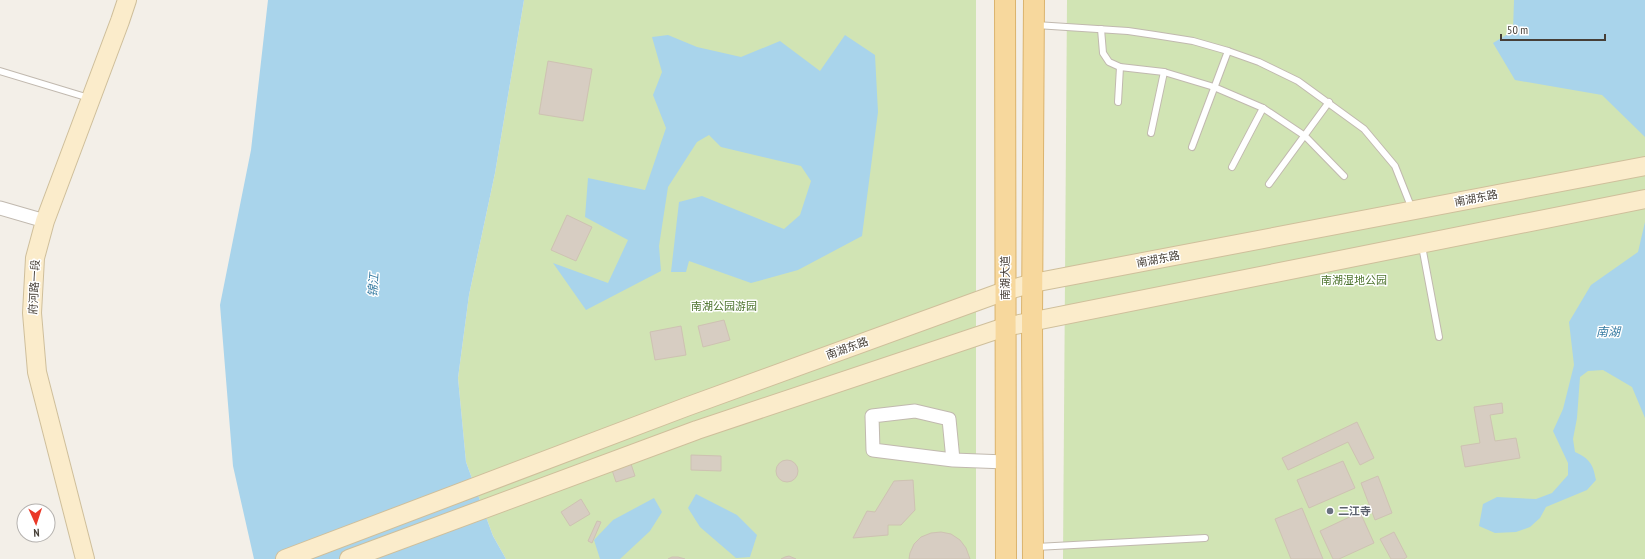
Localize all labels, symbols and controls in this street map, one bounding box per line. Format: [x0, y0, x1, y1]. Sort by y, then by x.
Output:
scale bar [1501, 16, 1605, 42]
text: 50 m [1507, 22, 1528, 37]
street label: 南湖东路 [1453, 187, 1499, 209]
street label: 南湖东路 [1135, 248, 1181, 270]
street label: 南湖大道 [998, 256, 1012, 300]
street label: 府河路一段 [26, 259, 42, 315]
water label: 锦江 [365, 271, 381, 298]
park label: 南湖湿地公园 [1321, 273, 1387, 287]
park label: 南湖公园游园 [691, 299, 757, 313]
water label: 南湖 [1596, 324, 1622, 339]
street label: 南湖东路 [824, 334, 870, 362]
north arrow [16, 503, 56, 543]
place label: 二江寺 [1338, 504, 1371, 518]
marker: 二江寺 [1325, 506, 1335, 516]
text: N [33, 526, 40, 540]

